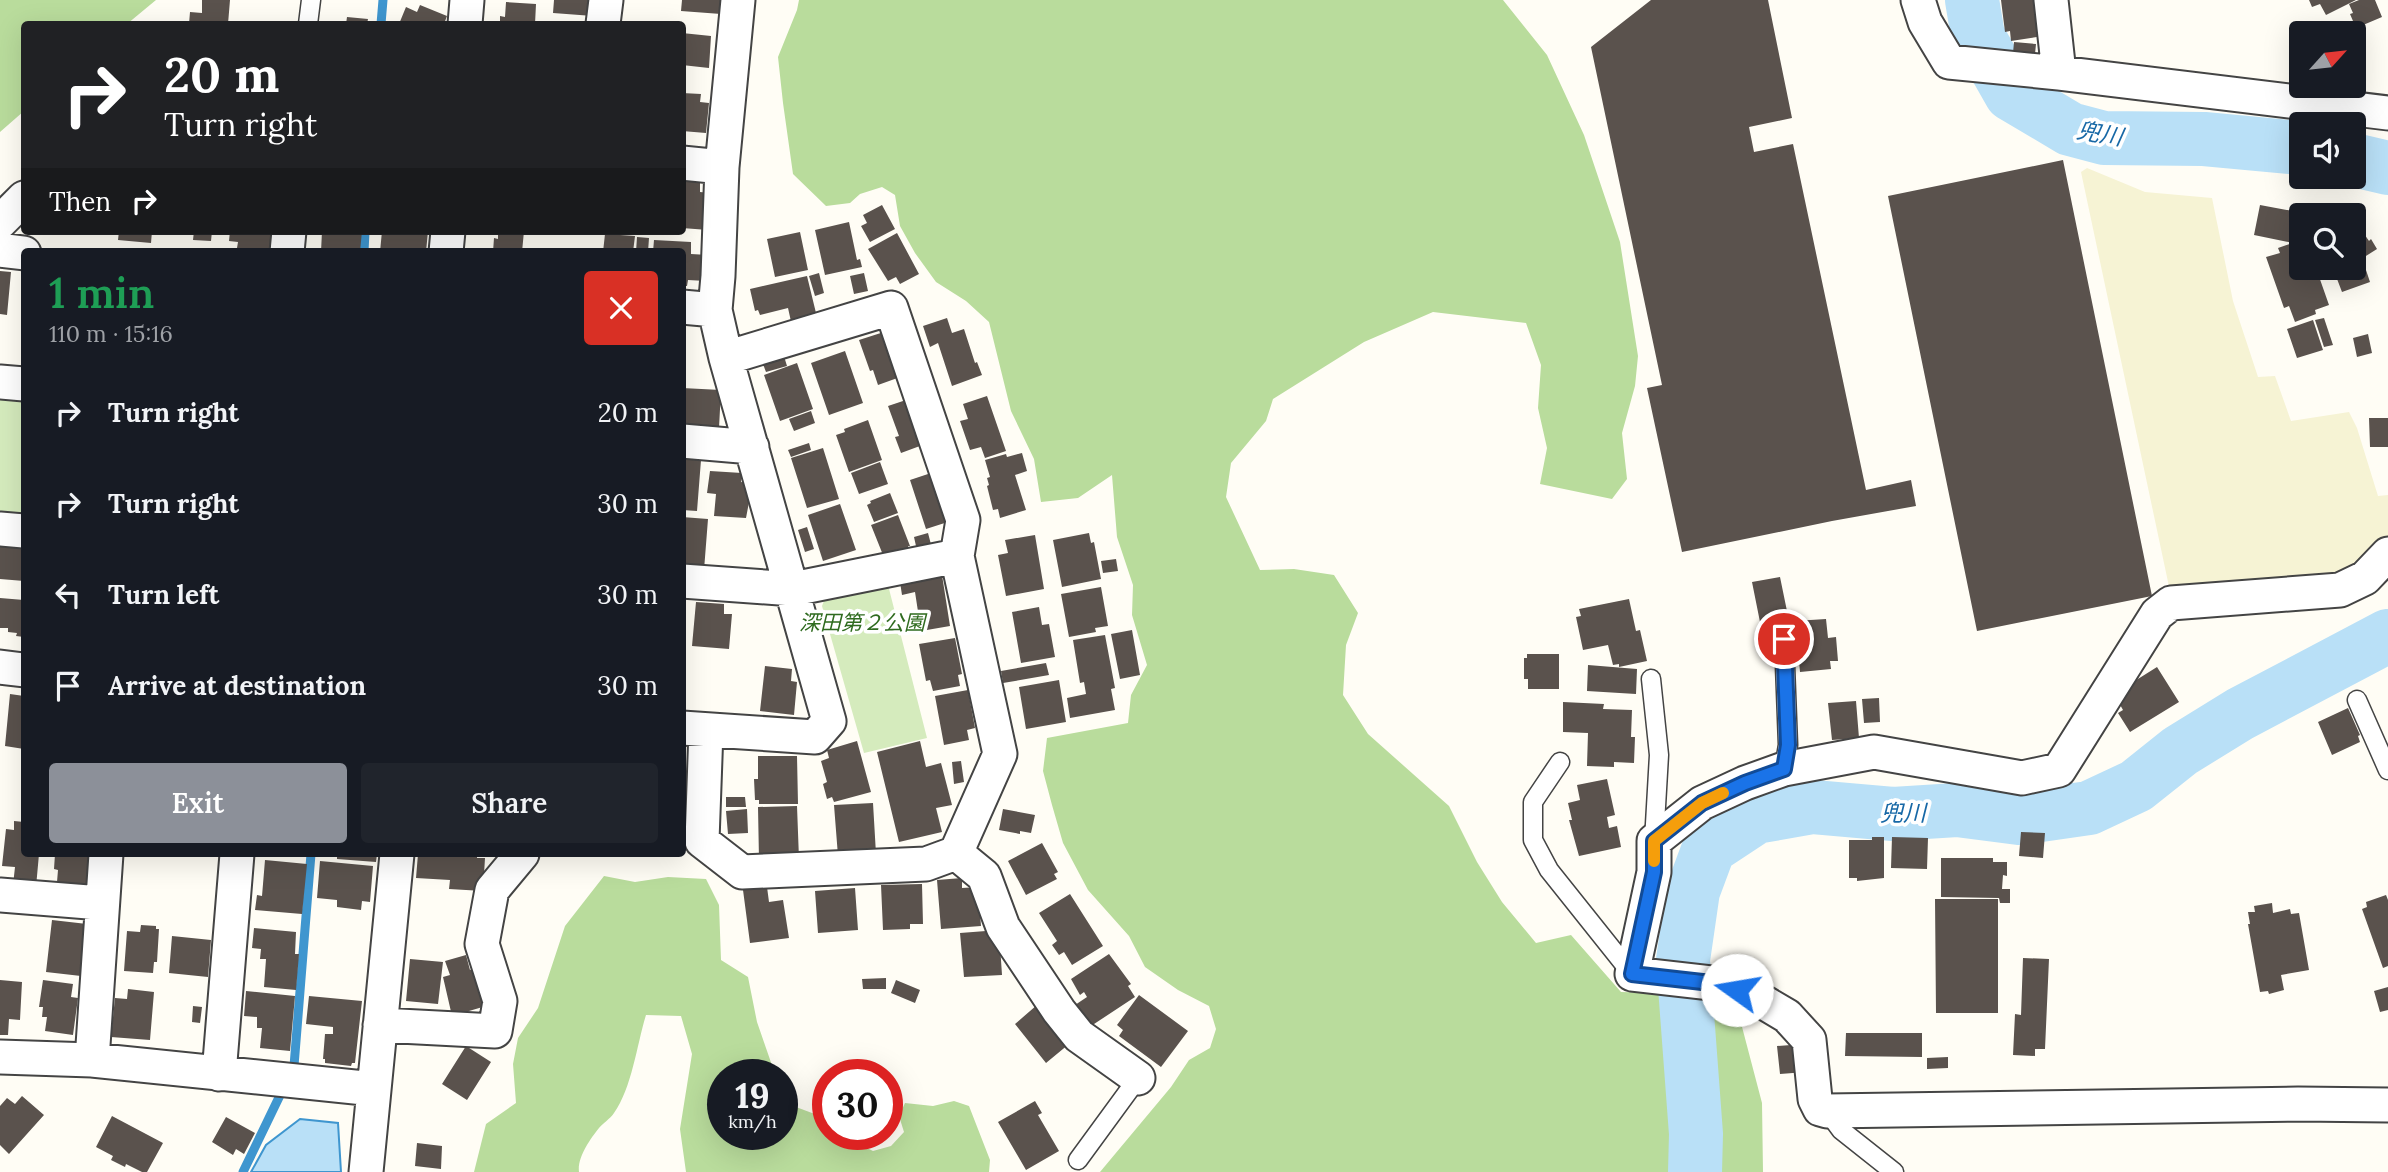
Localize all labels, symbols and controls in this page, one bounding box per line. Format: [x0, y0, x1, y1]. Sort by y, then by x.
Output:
north arrow [2289, 21, 2366, 98]
map controls [2289, 21, 2366, 280]
text: 20 m [164, 43, 279, 105]
icon: right [49, 49, 140, 140]
text: Turn right [164, 104, 317, 145]
button: sound [2289, 112, 2366, 189]
water label: 兜川 [2075, 115, 2128, 152]
icon: right [125, 182, 163, 220]
text: Then [49, 185, 111, 218]
button: search [2289, 203, 2366, 280]
text: 1 min [49, 266, 154, 320]
button: close [584, 271, 658, 345]
text: 110 m · 15:16 [49, 319, 173, 348]
icon: right [49, 394, 87, 432]
text: Turn right [108, 396, 239, 429]
text: 20 m [598, 396, 658, 429]
icon: right [49, 485, 87, 523]
text: Turn right [108, 487, 239, 520]
text: 30 m [597, 487, 658, 520]
icon: left [49, 576, 87, 614]
text: Turn left [108, 578, 219, 611]
text: 30 m [597, 578, 658, 611]
park label: 深田第２公園 [799, 609, 928, 636]
pin [1754, 609, 1814, 669]
icon: arrive [1765, 620, 1803, 658]
icon: arrive [49, 667, 87, 705]
text: Arrive at destination [108, 669, 366, 702]
text: 30 m [597, 669, 658, 702]
button: Exit [49, 763, 347, 843]
button: Share [361, 763, 658, 843]
water label: 兜川 [1880, 798, 1929, 827]
position arrow [1700, 953, 1774, 1027]
speed limit sign: 30 [812, 1059, 903, 1150]
text: 19 [735, 1073, 770, 1118]
text: km/h [728, 1110, 777, 1133]

